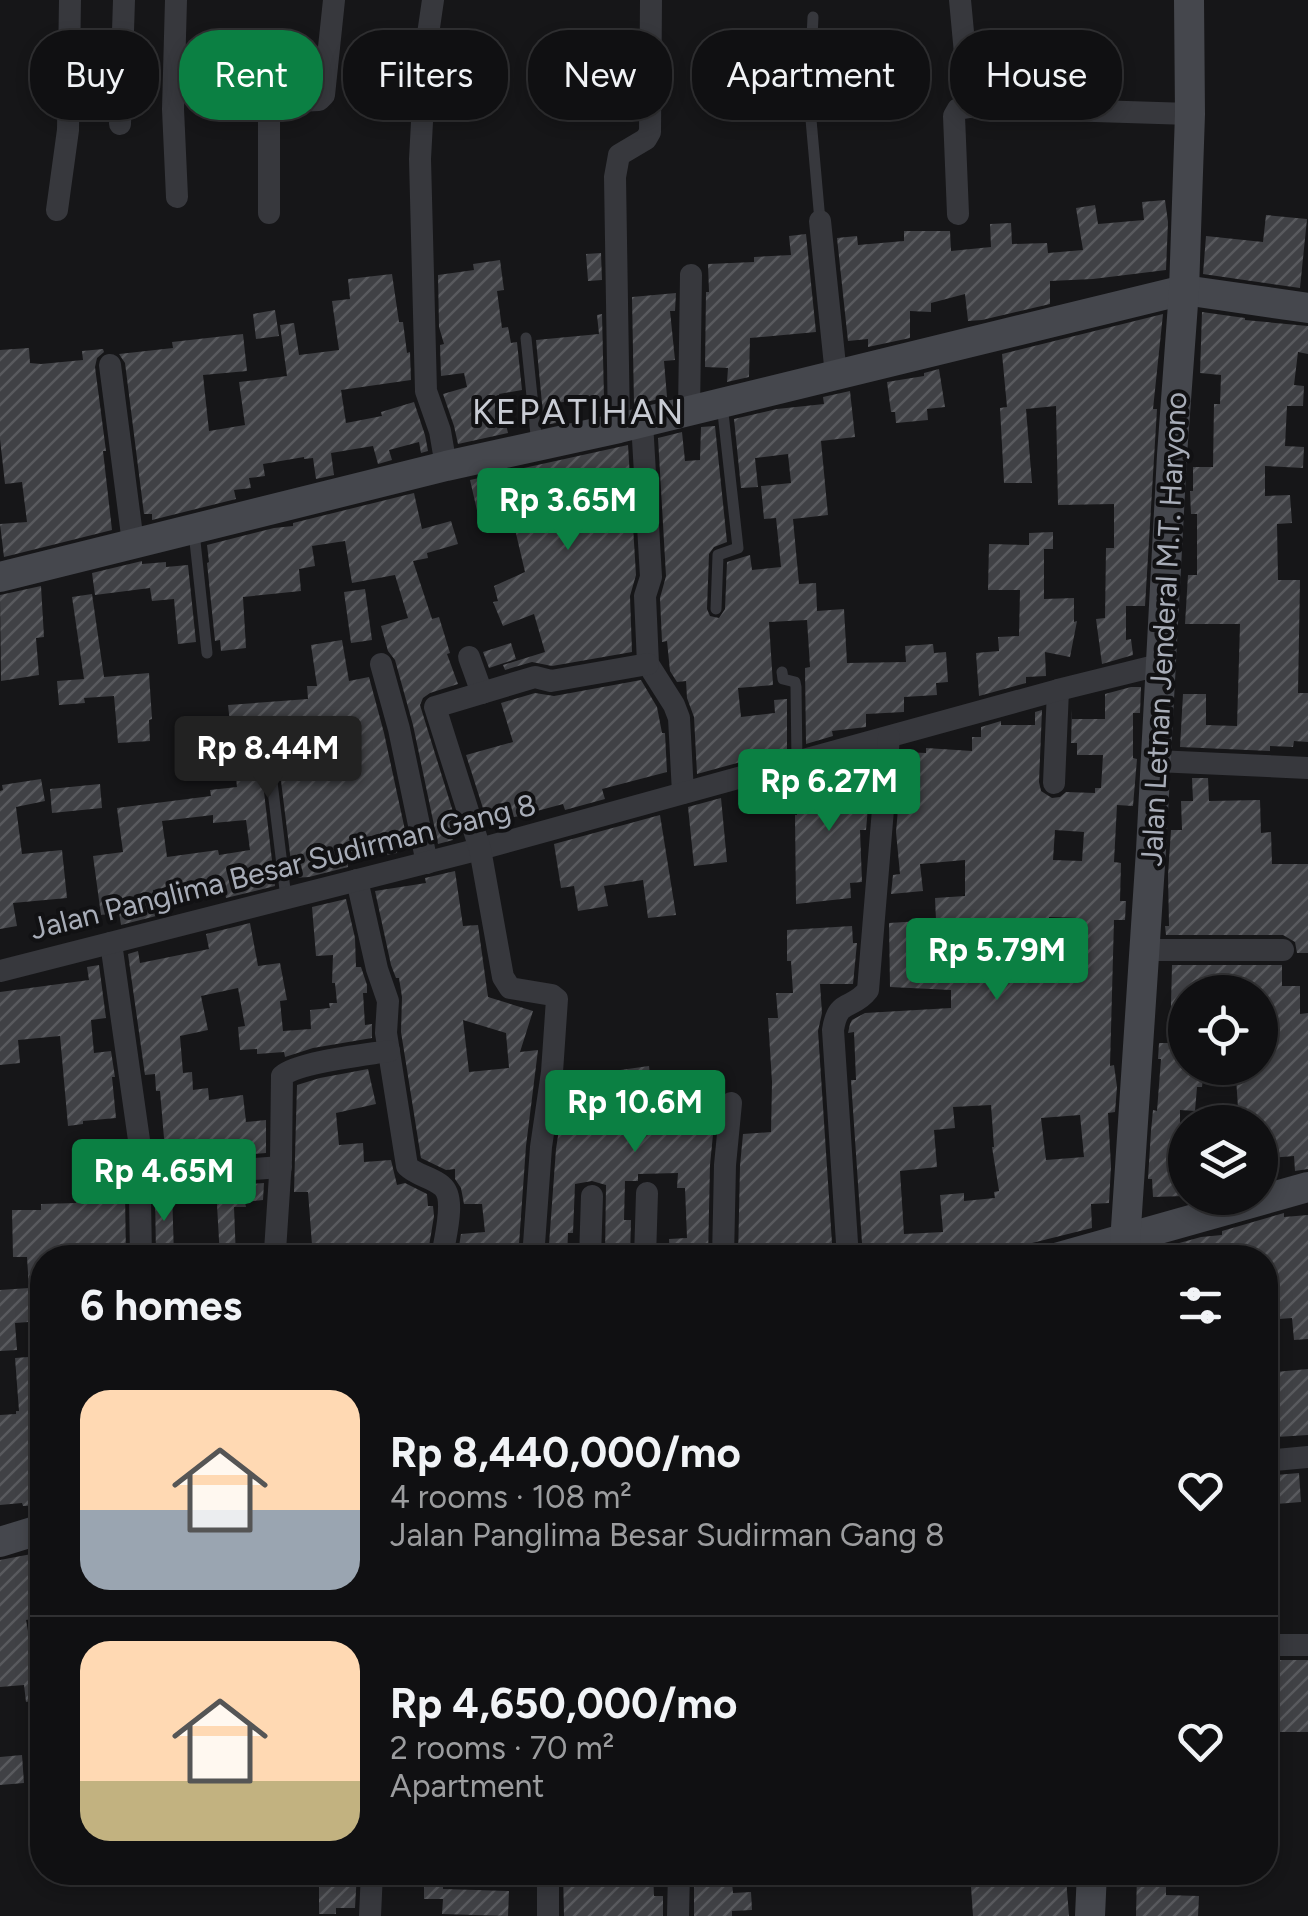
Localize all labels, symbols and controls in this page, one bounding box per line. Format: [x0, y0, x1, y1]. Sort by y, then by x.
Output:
chip: Buy [30, 30, 159, 120]
chip: Rent [179, 30, 323, 120]
chip: Filters [343, 30, 508, 120]
chip: New [528, 30, 672, 120]
chip: Apartment [692, 30, 930, 120]
chip: House [950, 30, 1122, 120]
district label: KEPATIHAN [472, 391, 686, 433]
street label: Jalan Letnan Jenderal M.T. Haryono [1133, 391, 1194, 867]
pin: Rp 3.65M [465, 468, 671, 553]
text: Rp 3.65M [499, 481, 637, 519]
pin: Rp 8.44M [165, 716, 371, 801]
text: Rp 8.44M [197, 729, 339, 767]
pin: Rp 6.27M [726, 749, 932, 834]
text: Rp 6.27M [760, 762, 898, 800]
street label: Jalan Panglima Besar Sudirman Gang 8 [26, 786, 540, 947]
pin: Rp 5.79M [894, 918, 1100, 1003]
text: Rp 5.79M [928, 931, 1066, 969]
map controls [1168, 975, 1278, 1215]
button: locate [1168, 975, 1278, 1085]
pin: Rp 10.6M [532, 1070, 738, 1155]
text: Rp 10.6M [567, 1083, 703, 1121]
button: layers [1168, 1105, 1278, 1215]
pin: Rp 4.65M [61, 1139, 267, 1224]
text: Rp 4.65M [94, 1152, 234, 1190]
icon: filters [1173, 1278, 1228, 1333]
text: 6 homes [80, 1280, 242, 1331]
text: Rp 8,440,000/mo [390, 1427, 741, 1478]
icon: home [160, 1430, 280, 1550]
icon: heart [1173, 1463, 1228, 1518]
text: 4 rooms · 108 m² [390, 1478, 632, 1516]
text: Jalan Panglima Besar Sudirman Gang 8 [390, 1516, 945, 1554]
text: Rp 4,650,000/mo [390, 1678, 737, 1729]
icon: home [160, 1681, 280, 1801]
icon: heart [1173, 1714, 1228, 1769]
text: 2 rooms · 70 m² [390, 1729, 614, 1767]
text: Apartment [390, 1767, 544, 1805]

